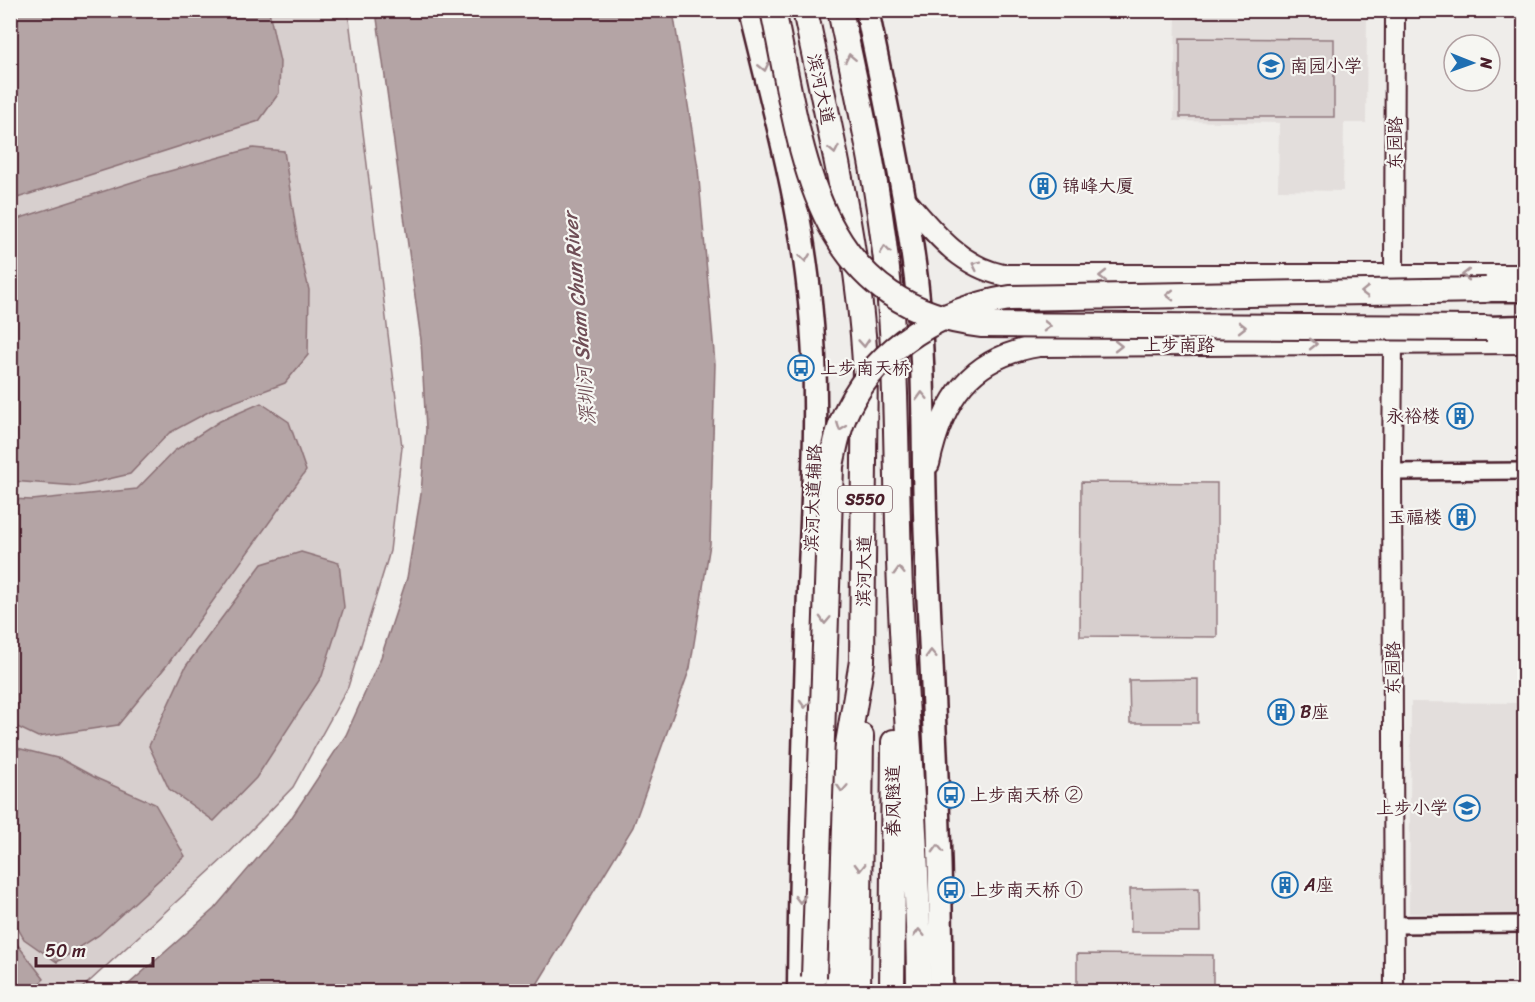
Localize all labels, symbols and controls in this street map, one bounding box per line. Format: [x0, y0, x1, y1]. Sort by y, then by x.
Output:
north arrow [1442, 33, 1502, 93]
street label: 滨河大道 [798, 50, 844, 128]
place label: 南园小学 [1290, 50, 1362, 82]
school or university icon: 南园小学 [1256, 51, 1286, 81]
one-way arrow [844, 53, 857, 63]
text: N [1472, 56, 1501, 70]
one-way arrow [757, 62, 770, 72]
street label: 东园路 [1379, 116, 1411, 170]
one-way arrow [827, 145, 840, 155]
place label: 锦峰大厦 [1062, 170, 1134, 202]
building icon: 锦峰大厦 [1028, 171, 1058, 201]
water label: 深圳河 Sham Chun River [552, 207, 606, 427]
one-way arrow [879, 245, 892, 255]
one-way arrow [798, 253, 811, 263]
one-way arrow [972, 261, 983, 273]
one-way arrow [1462, 269, 1471, 281]
one-way arrow [1099, 270, 1108, 282]
one-way arrow [1360, 286, 1369, 298]
one-way arrow [1165, 289, 1174, 301]
one-way arrow [1043, 320, 1052, 333]
one-way arrow [1238, 321, 1247, 333]
street label: 上步南路 [1143, 329, 1215, 361]
one-way arrow [857, 338, 870, 347]
one-way arrow [1309, 338, 1318, 350]
one-way arrow [1114, 340, 1123, 352]
place label: 上步南天桥 [820, 352, 910, 384]
bus stop icon: 上步南天桥 [786, 353, 816, 383]
one-way arrow [916, 392, 929, 401]
place label: 永裕楼 [1386, 400, 1440, 432]
building icon: 永裕楼 [1445, 401, 1475, 431]
one-way arrow [835, 421, 848, 432]
street label: 滨河大道辅路 [795, 443, 831, 553]
road number: S550 [838, 486, 892, 512]
place label: 玉福楼 [1388, 501, 1442, 533]
building icon: 玉福楼 [1447, 502, 1477, 532]
street label: 滨河大道 [847, 535, 881, 607]
one-way arrow [893, 566, 906, 575]
one-way arrow [819, 616, 832, 625]
street label: 东园路 [1377, 641, 1409, 695]
one-way arrow [924, 650, 937, 659]
place label: B座 [1300, 696, 1329, 728]
building icon: B座 [1266, 697, 1296, 727]
one-way arrow [799, 700, 812, 709]
street label: 春风隧道 [877, 765, 909, 837]
place label: 上步南天桥 ② [970, 779, 1083, 811]
bus stop icon: 上步南天桥 ② [936, 780, 966, 810]
one-way arrow [835, 783, 848, 792]
place label: 上步小学 [1376, 792, 1448, 824]
school or university icon: 上步小学 [1452, 793, 1482, 823]
one-way arrow [932, 845, 945, 854]
one-way arrow [853, 862, 866, 871]
place label: A座 [1303, 869, 1334, 901]
building icon: A座 [1270, 870, 1300, 900]
place label: 上步南天桥 ① [970, 874, 1083, 906]
bus stop icon: 上步南天桥 ① [936, 875, 966, 905]
one-way arrow [794, 895, 806, 904]
one-way arrow [912, 929, 925, 938]
scale bar [36, 930, 153, 968]
text: 50 m [45, 935, 86, 967]

